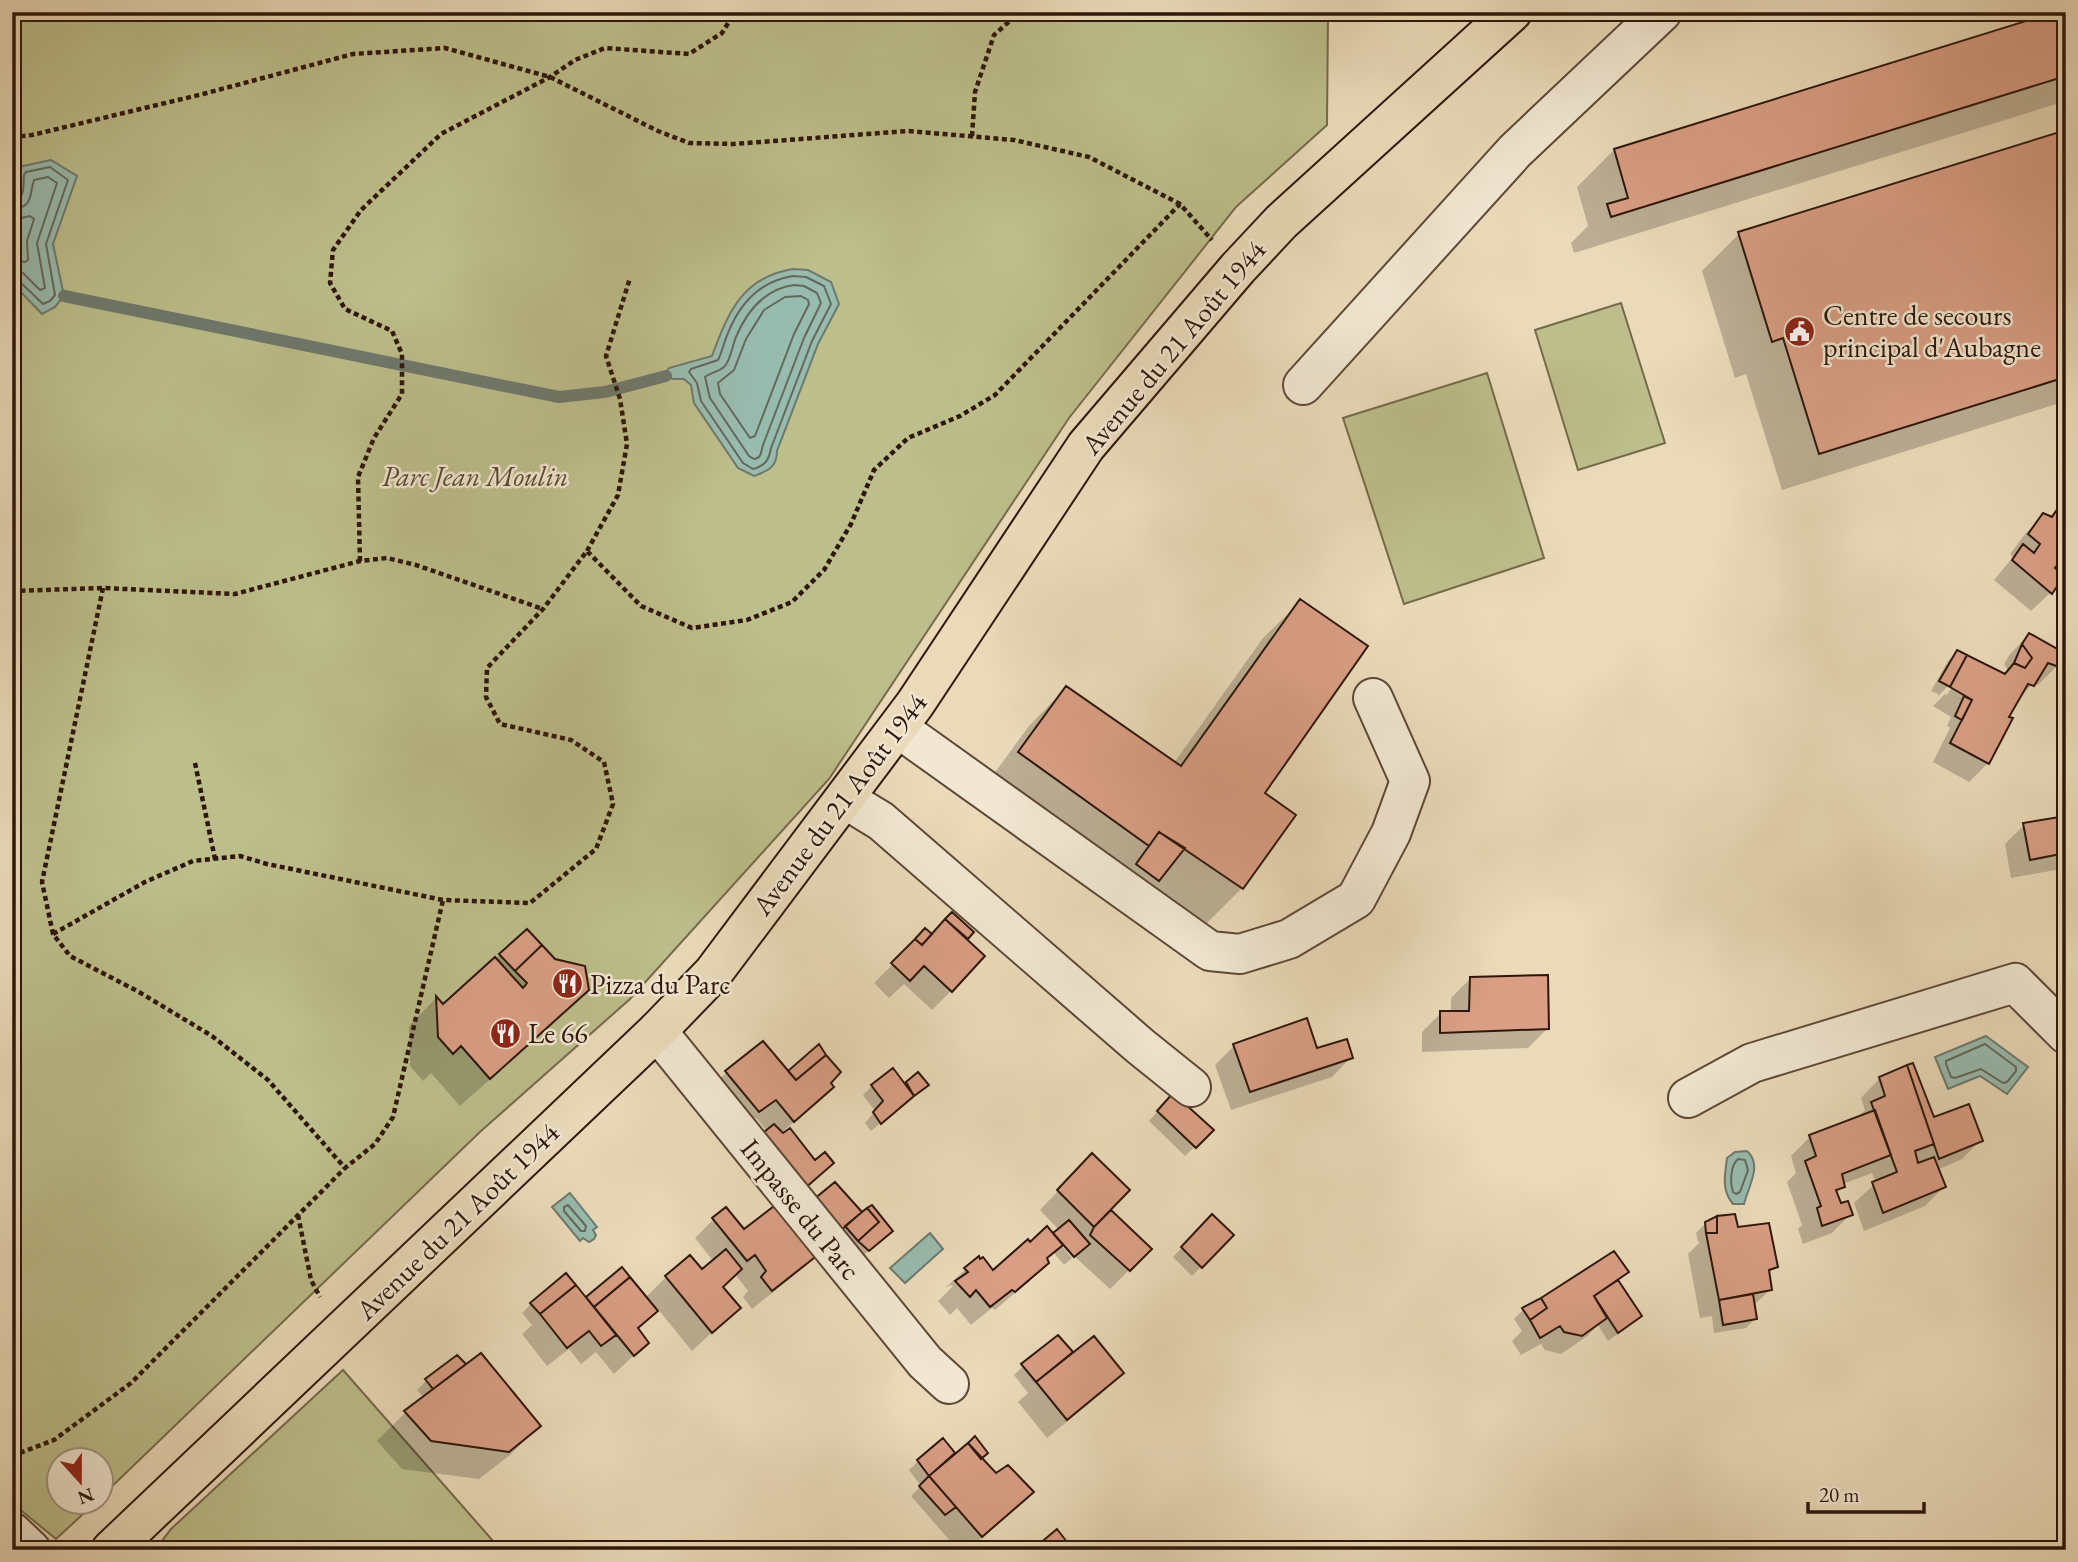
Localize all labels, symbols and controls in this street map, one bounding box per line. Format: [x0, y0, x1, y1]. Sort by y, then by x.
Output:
street label: Avenue du 21 Août 1944 [1072, 232, 1274, 462]
place label: Centre de secours principal d'Aubagne [1823, 297, 2041, 365]
public building icon: Centre de secours principal d'Aubagne [1783, 314, 1817, 348]
park label: Parc Jean Moulin [382, 458, 568, 494]
street label: Avenue du 21 Août 1944 [743, 685, 935, 923]
place label: Pizza du Parc [590, 966, 731, 1002]
restaurant icon: Pizza du Parc [550, 967, 584, 1001]
place label: Le 66 [528, 1015, 588, 1051]
restaurant icon: Le 66 [488, 1016, 522, 1050]
street label: Avenue du 21 Août 1944 [347, 1114, 567, 1328]
street label: Impasse du Parc [733, 1131, 869, 1287]
north arrow [46, 1446, 116, 1516]
scale bar [1808, 1471, 1924, 1515]
text: 20 m [1819, 1481, 1860, 1508]
text: N [74, 1482, 98, 1511]

